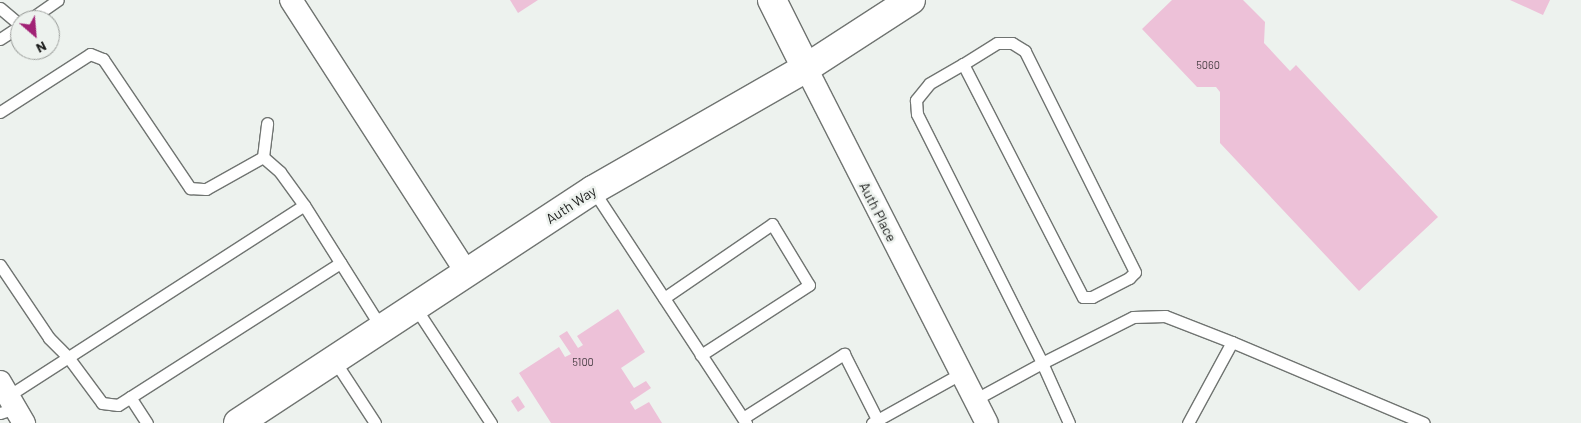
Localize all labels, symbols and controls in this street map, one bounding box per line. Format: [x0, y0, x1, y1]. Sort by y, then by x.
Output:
north arrow [10, 10, 60, 60]
text: N [34, 38, 50, 58]
house number: 5060 [1196, 58, 1220, 72]
street label: Auth Place [856, 179, 900, 245]
street label: Auth Way [543, 183, 599, 227]
house number: 5100 [572, 355, 594, 369]

